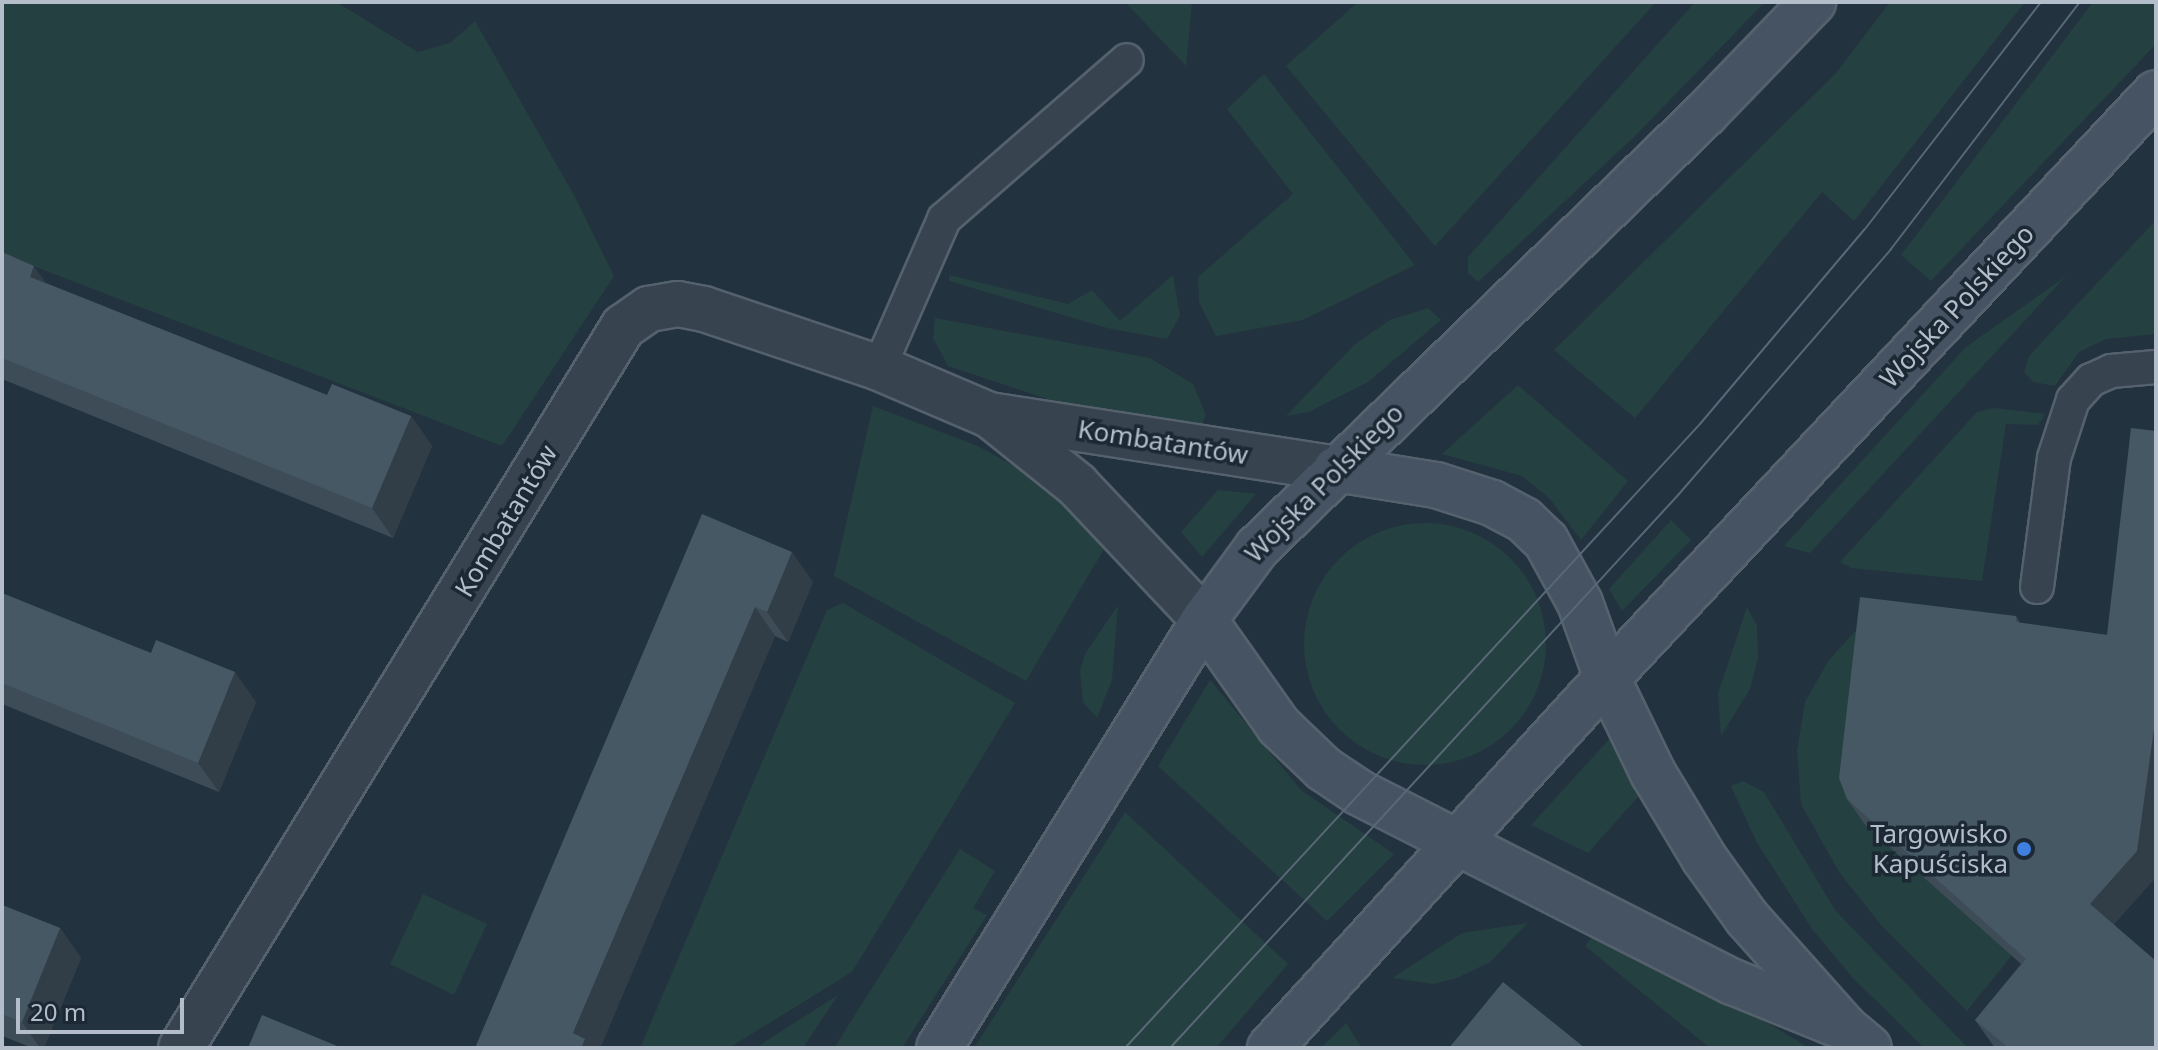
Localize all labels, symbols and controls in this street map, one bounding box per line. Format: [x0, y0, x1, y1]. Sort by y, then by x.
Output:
street label: Wojska Polskiego [1874, 218, 2040, 394]
street label: Wojska Polskiego [1238, 397, 1410, 569]
street label: Kombatantów [1076, 413, 1250, 471]
street label: Kombatantów [448, 439, 564, 603]
place label: Targowisko Kapuściska [1870, 818, 2008, 880]
marker: Targowisko Kapuściska [2015, 840, 2033, 858]
scale bar [20, 982, 188, 1032]
text: 20 m [30, 995, 86, 1028]

